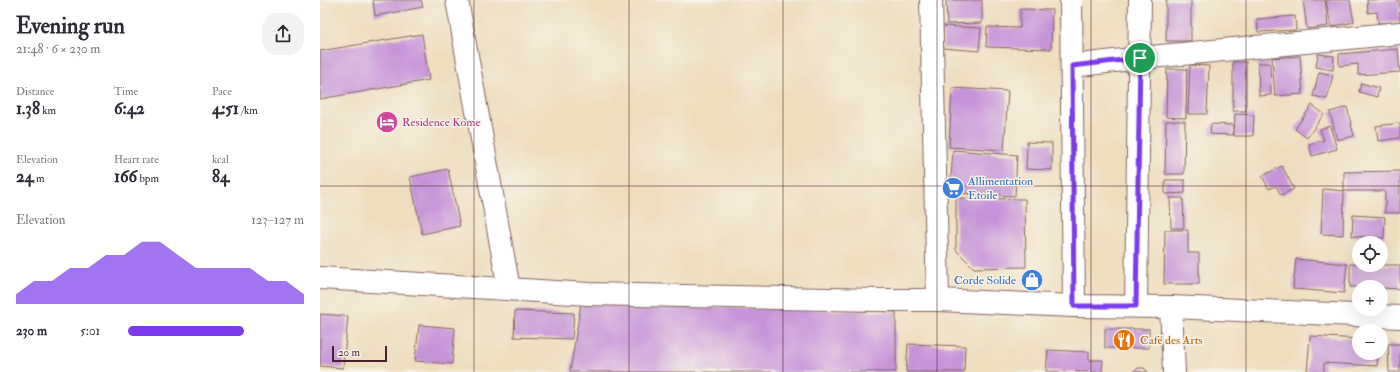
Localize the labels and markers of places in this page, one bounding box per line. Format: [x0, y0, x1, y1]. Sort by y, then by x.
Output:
pin [1123, 41, 1157, 75]
hotel icon: Residence Kome [374, 109, 400, 135]
place label: Residence Kome [402, 115, 480, 130]
place label: Allimentation Etoile [967, 174, 1033, 203]
supermarket icon: Allimentation Etoile [940, 175, 966, 201]
shop icon: Corde Solide [1019, 267, 1045, 293]
place label: Corde Solide [954, 273, 1016, 288]
restaurant icon: Café des Arts [1111, 327, 1137, 353]
place label: Café des Arts [1140, 333, 1203, 348]

